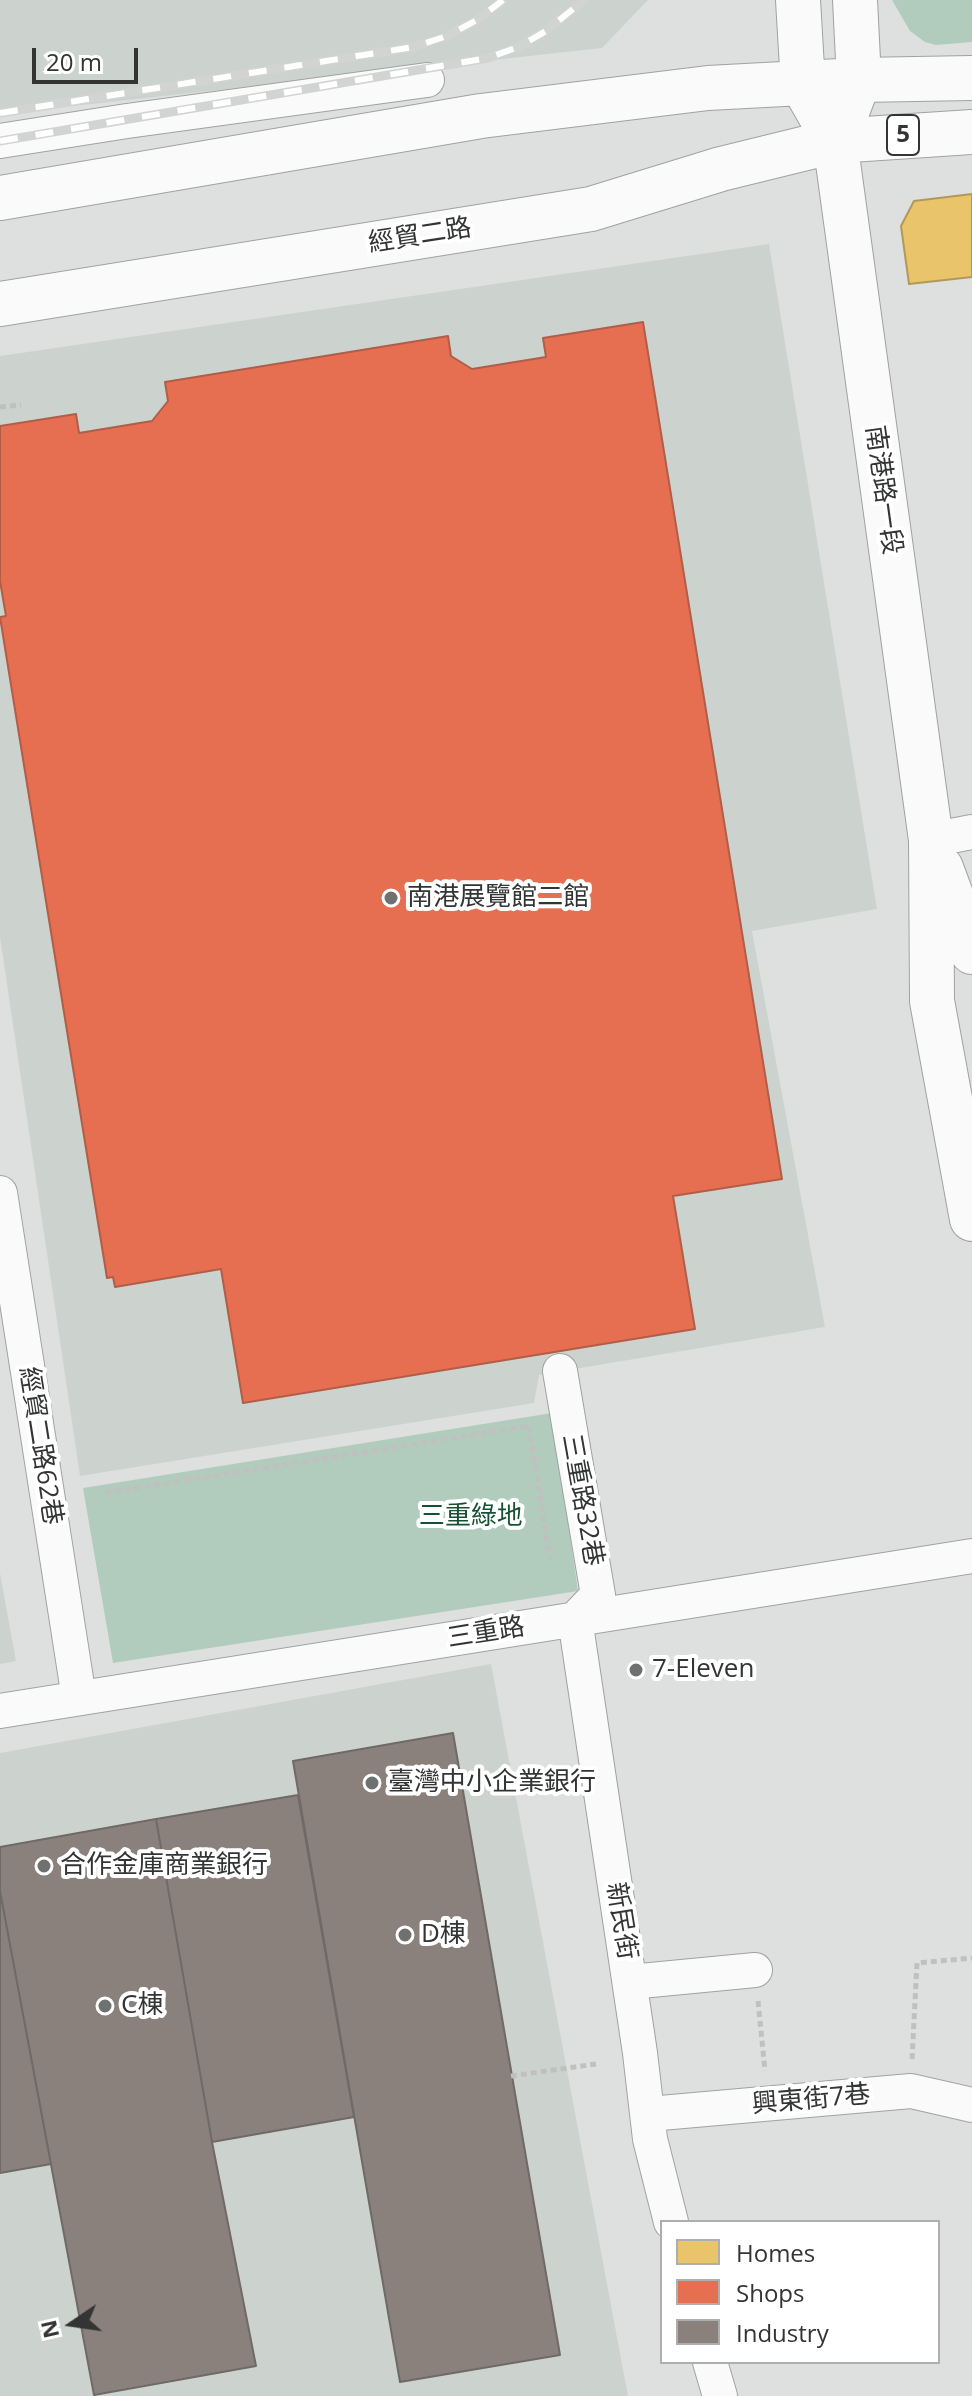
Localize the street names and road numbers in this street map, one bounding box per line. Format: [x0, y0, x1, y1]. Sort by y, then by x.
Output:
road number: 5 [887, 115, 919, 155]
street label: 經貿二路 [366, 212, 474, 260]
street label: 南港路一段 [859, 423, 907, 557]
street label: 經貿二路62巷 [12, 1365, 68, 1527]
street label: 三重路32巷 [555, 1431, 609, 1569]
street label: 三重路 [445, 1611, 527, 1655]
street label: 新民街 [599, 1880, 643, 1962]
street label: 興東街7巷 [750, 2079, 872, 2121]

